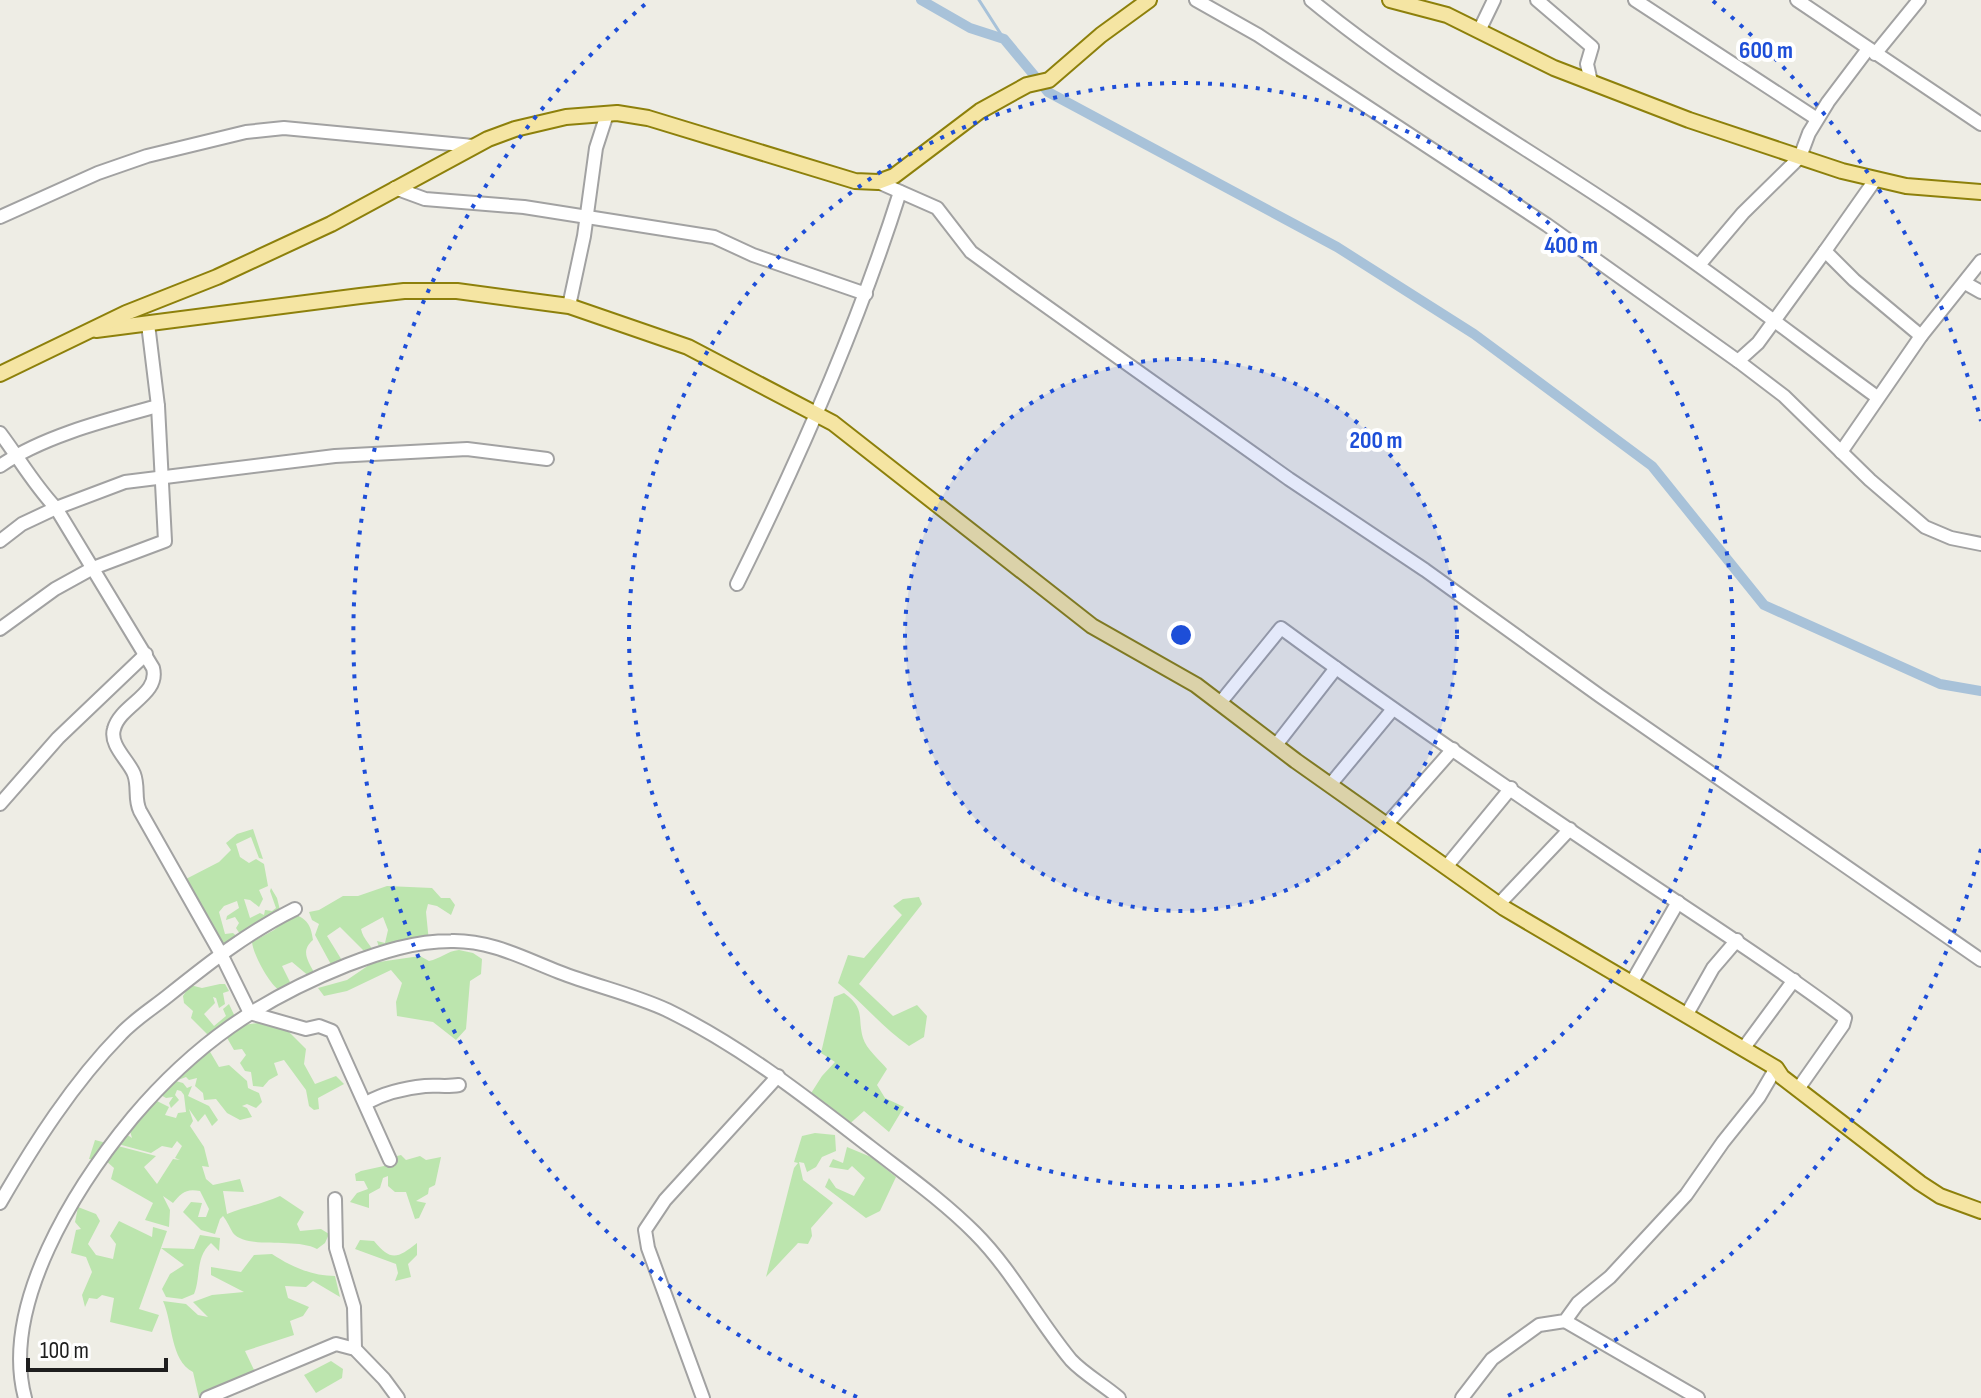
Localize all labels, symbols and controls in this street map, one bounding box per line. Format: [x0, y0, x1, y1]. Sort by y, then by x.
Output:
text: 600 m [1739, 36, 1793, 65]
text: 400 m [1544, 231, 1598, 260]
text: 200 m [1349, 426, 1403, 455]
centre of rings [1167, 621, 1195, 649]
scale bar [28, 1322, 166, 1372]
text: 100 m [40, 1336, 89, 1365]

